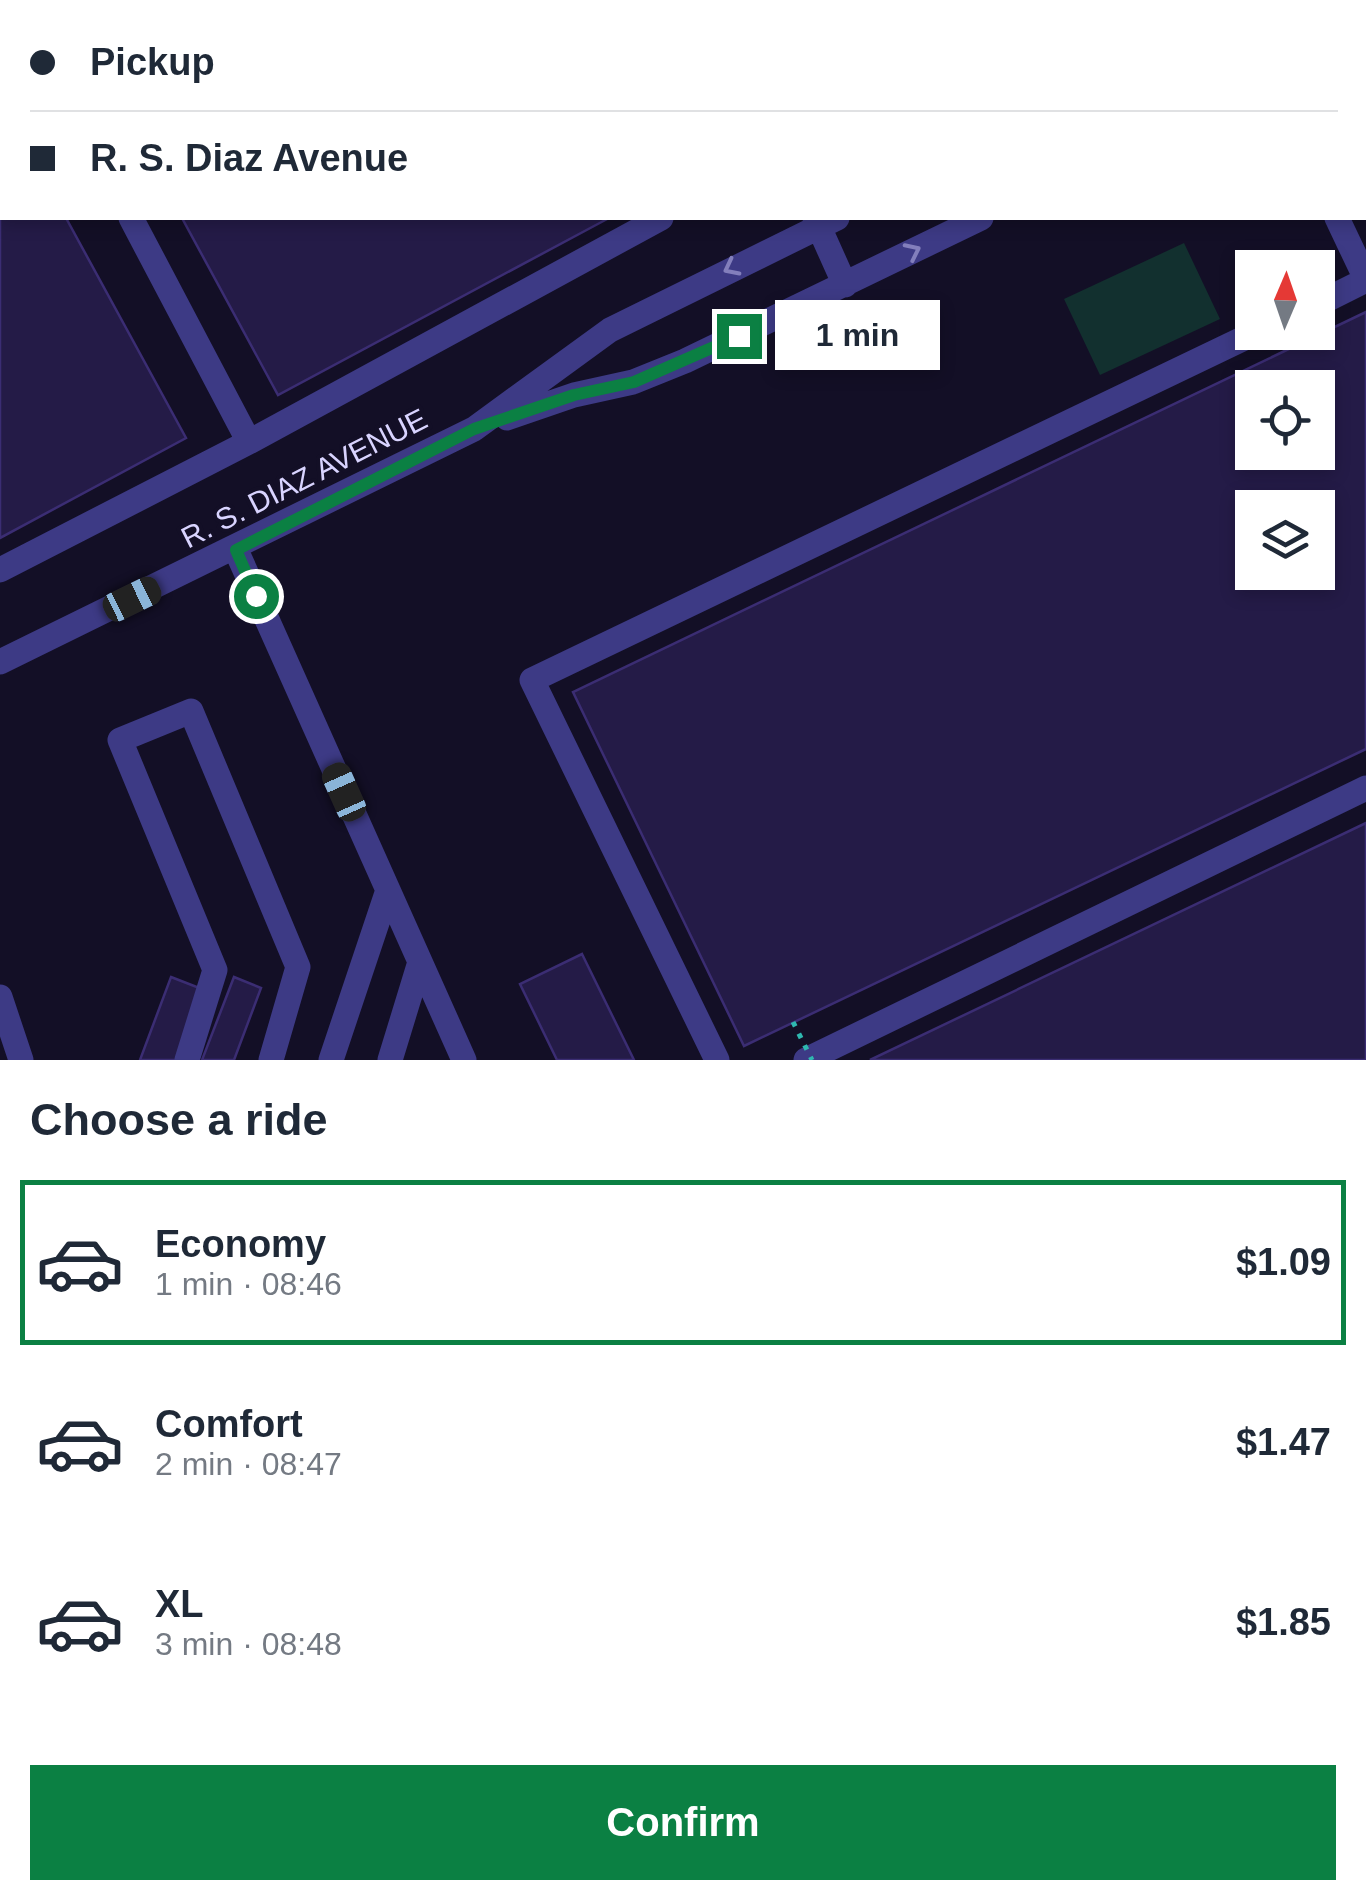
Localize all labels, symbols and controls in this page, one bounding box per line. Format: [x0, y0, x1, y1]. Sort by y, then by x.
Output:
text: Pickup [90, 41, 215, 83]
text: R. S. Diaz Avenue [90, 137, 408, 179]
one-way arrow [903, 244, 921, 264]
north arrow [1235, 250, 1335, 350]
map controls [1235, 250, 1335, 590]
one-way arrow [723, 256, 741, 275]
callout: 1 min [774, 301, 939, 371]
route end [717, 314, 762, 359]
text: 1 min [816, 317, 899, 353]
button: locate [1235, 370, 1335, 470]
street label: R. S. DIAZ AVENUE [176, 402, 432, 554]
button: layers [1235, 490, 1335, 590]
car [98, 572, 166, 626]
route start [234, 574, 279, 619]
car [318, 758, 370, 826]
text: Choose a ride [30, 1094, 328, 1145]
icon: car [35, 1218, 125, 1308]
text: Economy [155, 1223, 326, 1265]
text: $1.09 [1236, 1241, 1331, 1283]
text: 1 min · 08:46 [155, 1266, 342, 1302]
icon: car [35, 1398, 125, 1488]
text: Comfort [155, 1403, 303, 1445]
text: $1.47 [1236, 1421, 1331, 1463]
text: 2 min · 08:47 [155, 1446, 342, 1482]
icon: car [35, 1578, 125, 1668]
text: XL [155, 1583, 204, 1625]
text: $1.85 [1236, 1601, 1331, 1643]
text: 3 min · 08:48 [155, 1626, 342, 1662]
button: Confirm [30, 1765, 1336, 1880]

